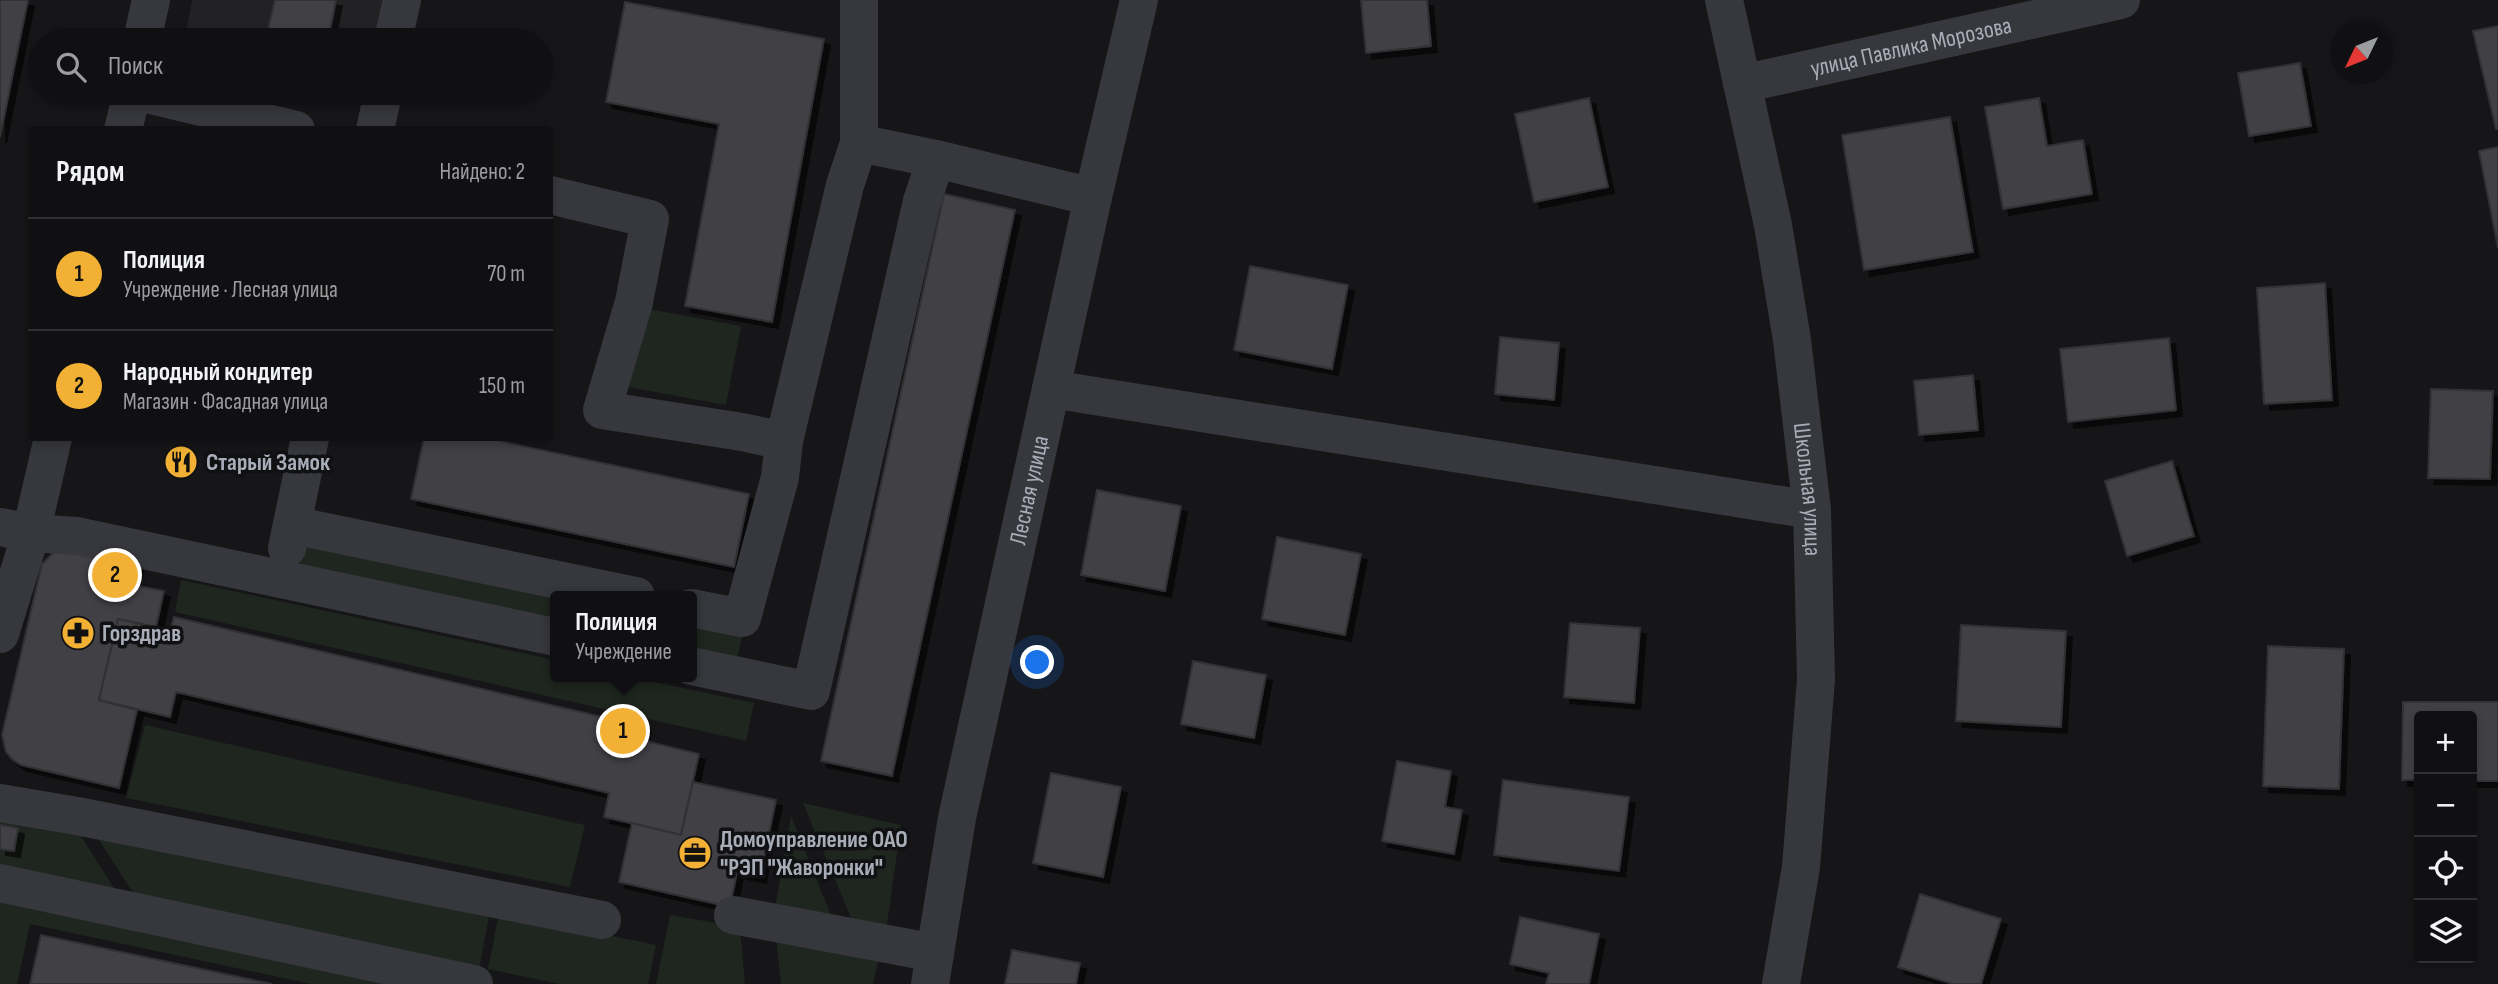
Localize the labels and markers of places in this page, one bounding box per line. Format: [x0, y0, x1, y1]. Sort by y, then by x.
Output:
restaurant icon: Старый Замок [162, 443, 200, 481]
place label: Старый Замок [206, 448, 331, 477]
pin: 2 [92, 549, 138, 601]
pharmacy icon: Горздрав [59, 614, 97, 652]
place label: Горздрав [102, 619, 181, 648]
pin: 1 [600, 705, 646, 757]
place label: Домоуправление ОАО "РЭП "Жаворонки" [720, 825, 908, 882]
office icon: Домоуправление ОАО "РЭП "Жаворонки" [676, 834, 714, 872]

